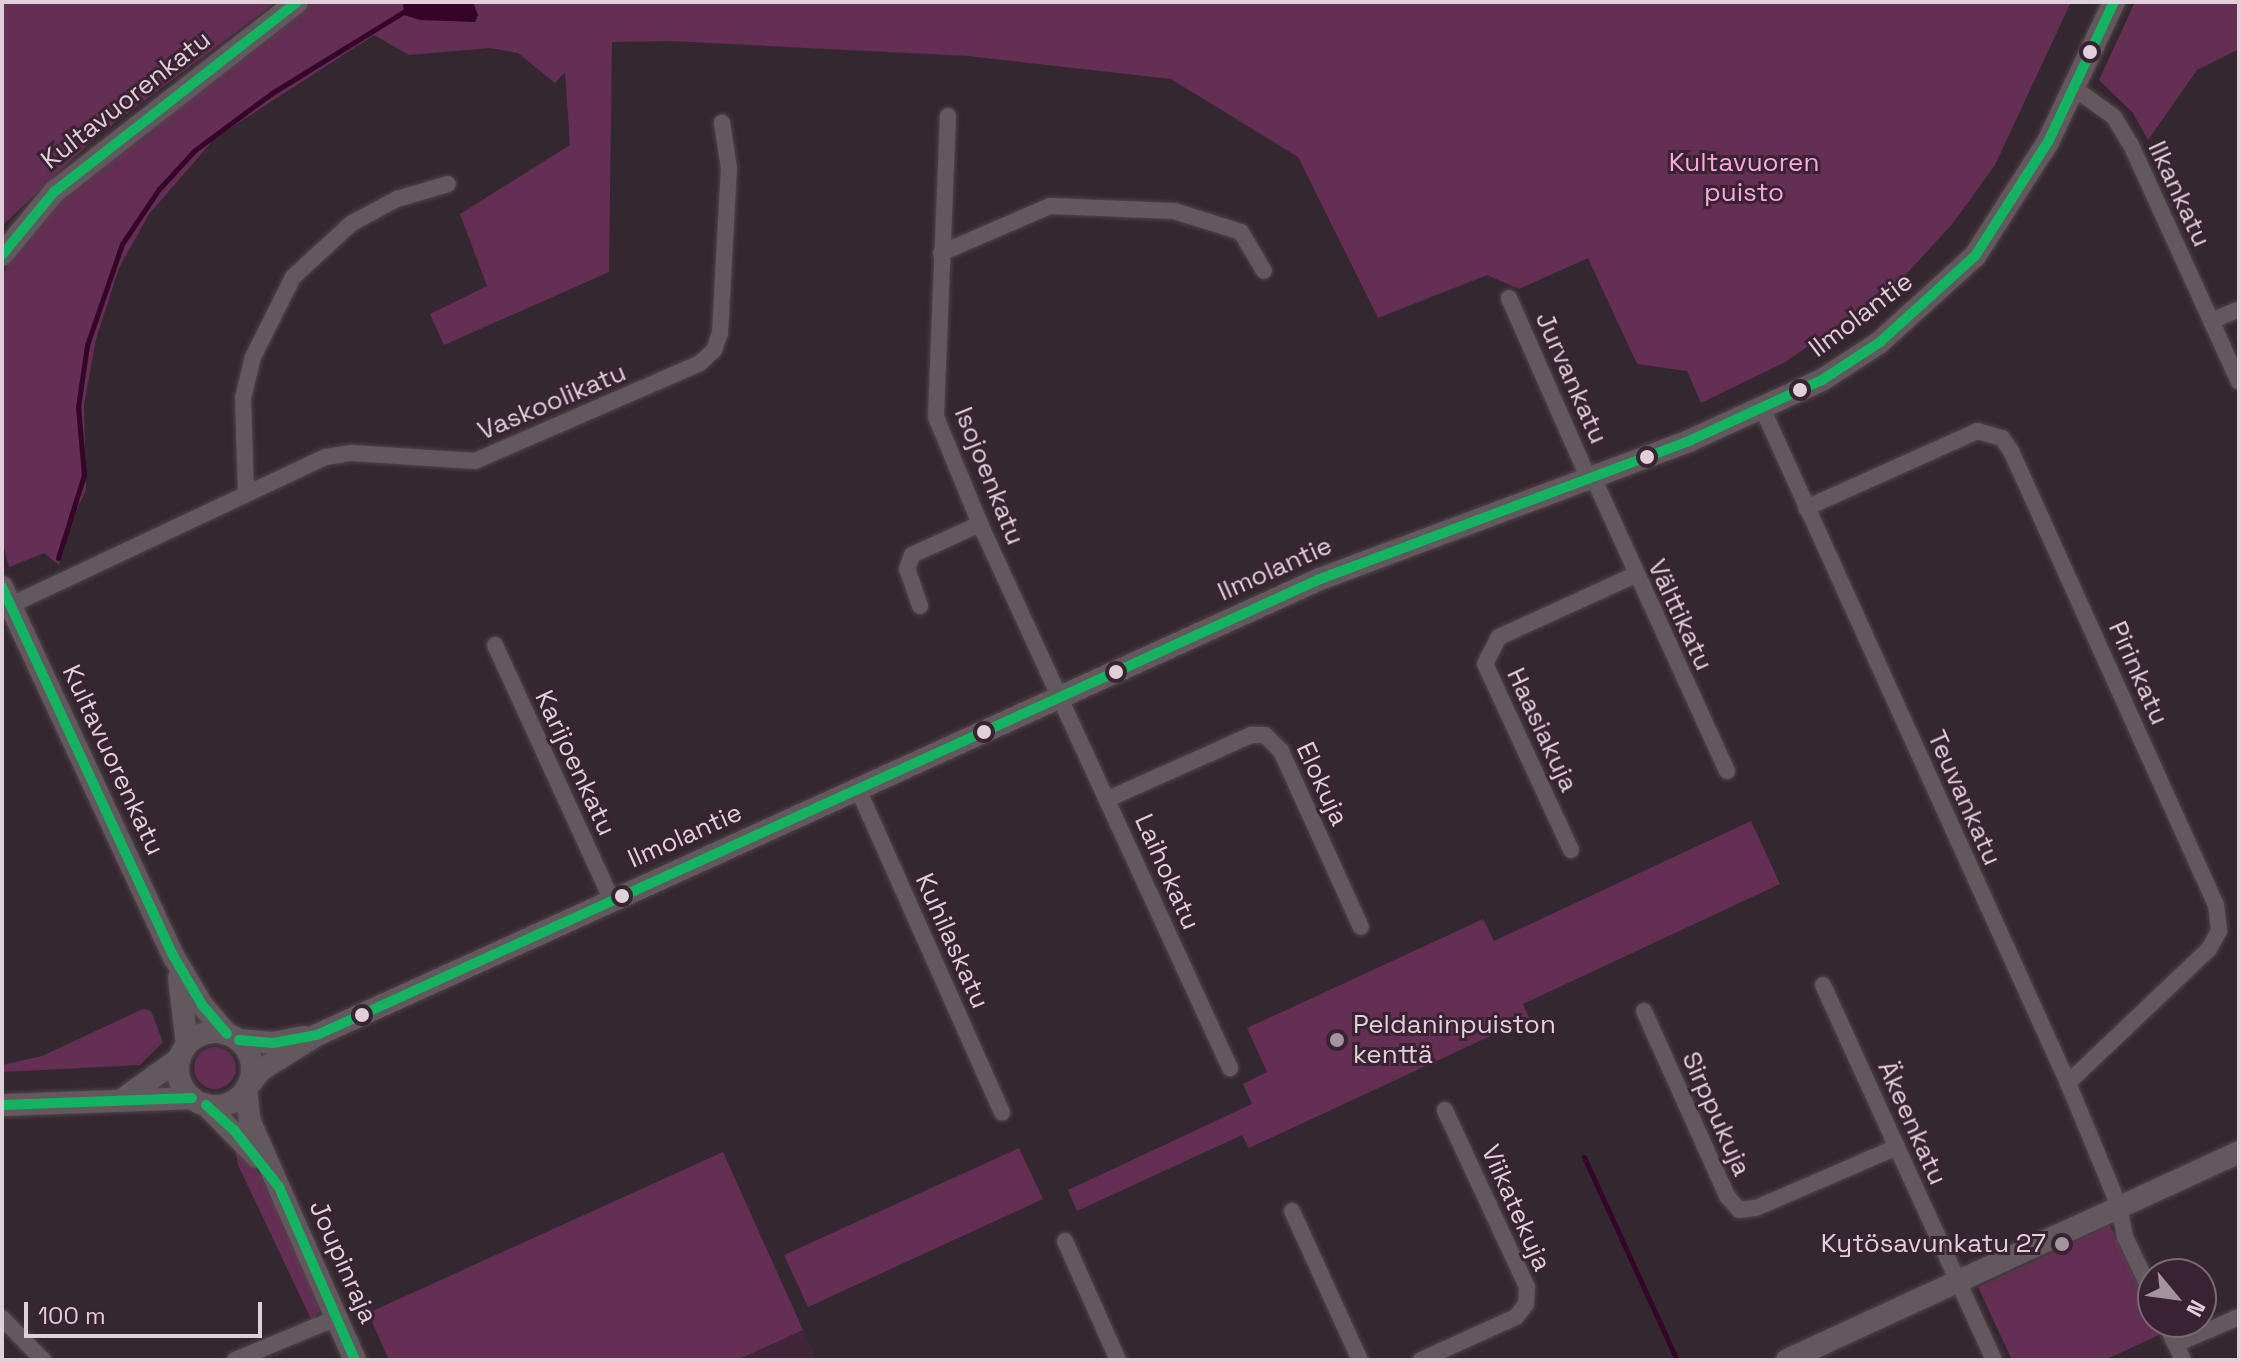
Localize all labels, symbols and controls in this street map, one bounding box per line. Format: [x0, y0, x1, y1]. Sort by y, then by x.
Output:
street label: Kultavuorenkatu [35, 24, 217, 176]
unlabelled marker [2082, 44, 2098, 60]
street label: Ilkankatu [2141, 136, 2217, 252]
park label: Kultavuoren puisto [1669, 147, 1819, 208]
street label: Ilmolantie [1803, 266, 1919, 364]
street label: Jurvankatu [1528, 307, 1614, 449]
street label: Vaskoolikatu [473, 357, 631, 447]
unlabelled marker [1792, 382, 1808, 398]
street label: Isojoenkatu [947, 403, 1031, 549]
unlabelled marker [1639, 449, 1655, 465]
street label: Ilmolantie [1213, 530, 1337, 608]
street label: Välttikatu [1641, 555, 1719, 675]
street label: Pirinkatu [2101, 617, 2175, 729]
street label: Kultavuorenkatu [55, 660, 171, 860]
street label: Haasiakuja [1500, 663, 1584, 797]
unlabelled marker [1108, 664, 1124, 680]
street label: Karijoenkatu [528, 685, 622, 841]
unlabelled marker [976, 724, 992, 740]
street label: Teuvankatu [1920, 726, 2008, 870]
street label: Elokuja [1289, 737, 1355, 831]
street label: Ilmolantie [623, 797, 747, 875]
street label: Laihokatu [1128, 809, 1206, 935]
street label: Kuhilaskatu [908, 869, 996, 1013]
unlabelled marker [614, 888, 630, 904]
unlabelled marker [354, 1007, 370, 1023]
place label: Peldaninpuiston kenttä [1353, 1009, 1556, 1070]
marker: Peldaninpuiston kenttä [1328, 1031, 1346, 1049]
street label: Sirppukuja [1675, 1047, 1757, 1181]
street label: Äkeenkatu [1871, 1056, 1953, 1190]
street label: Viikatekuja [1474, 1140, 1558, 1276]
street label: Joupinraja [302, 1196, 384, 1328]
place label: Kytösavunkatu 27 [1821, 1228, 2046, 1260]
marker: Kytösavunkatu 27 [2053, 1235, 2071, 1253]
north arrow [2137, 1258, 2217, 1338]
scale bar [28, 1286, 266, 1336]
text: N [2180, 1295, 2212, 1322]
text: 100 m [38, 1300, 106, 1331]

